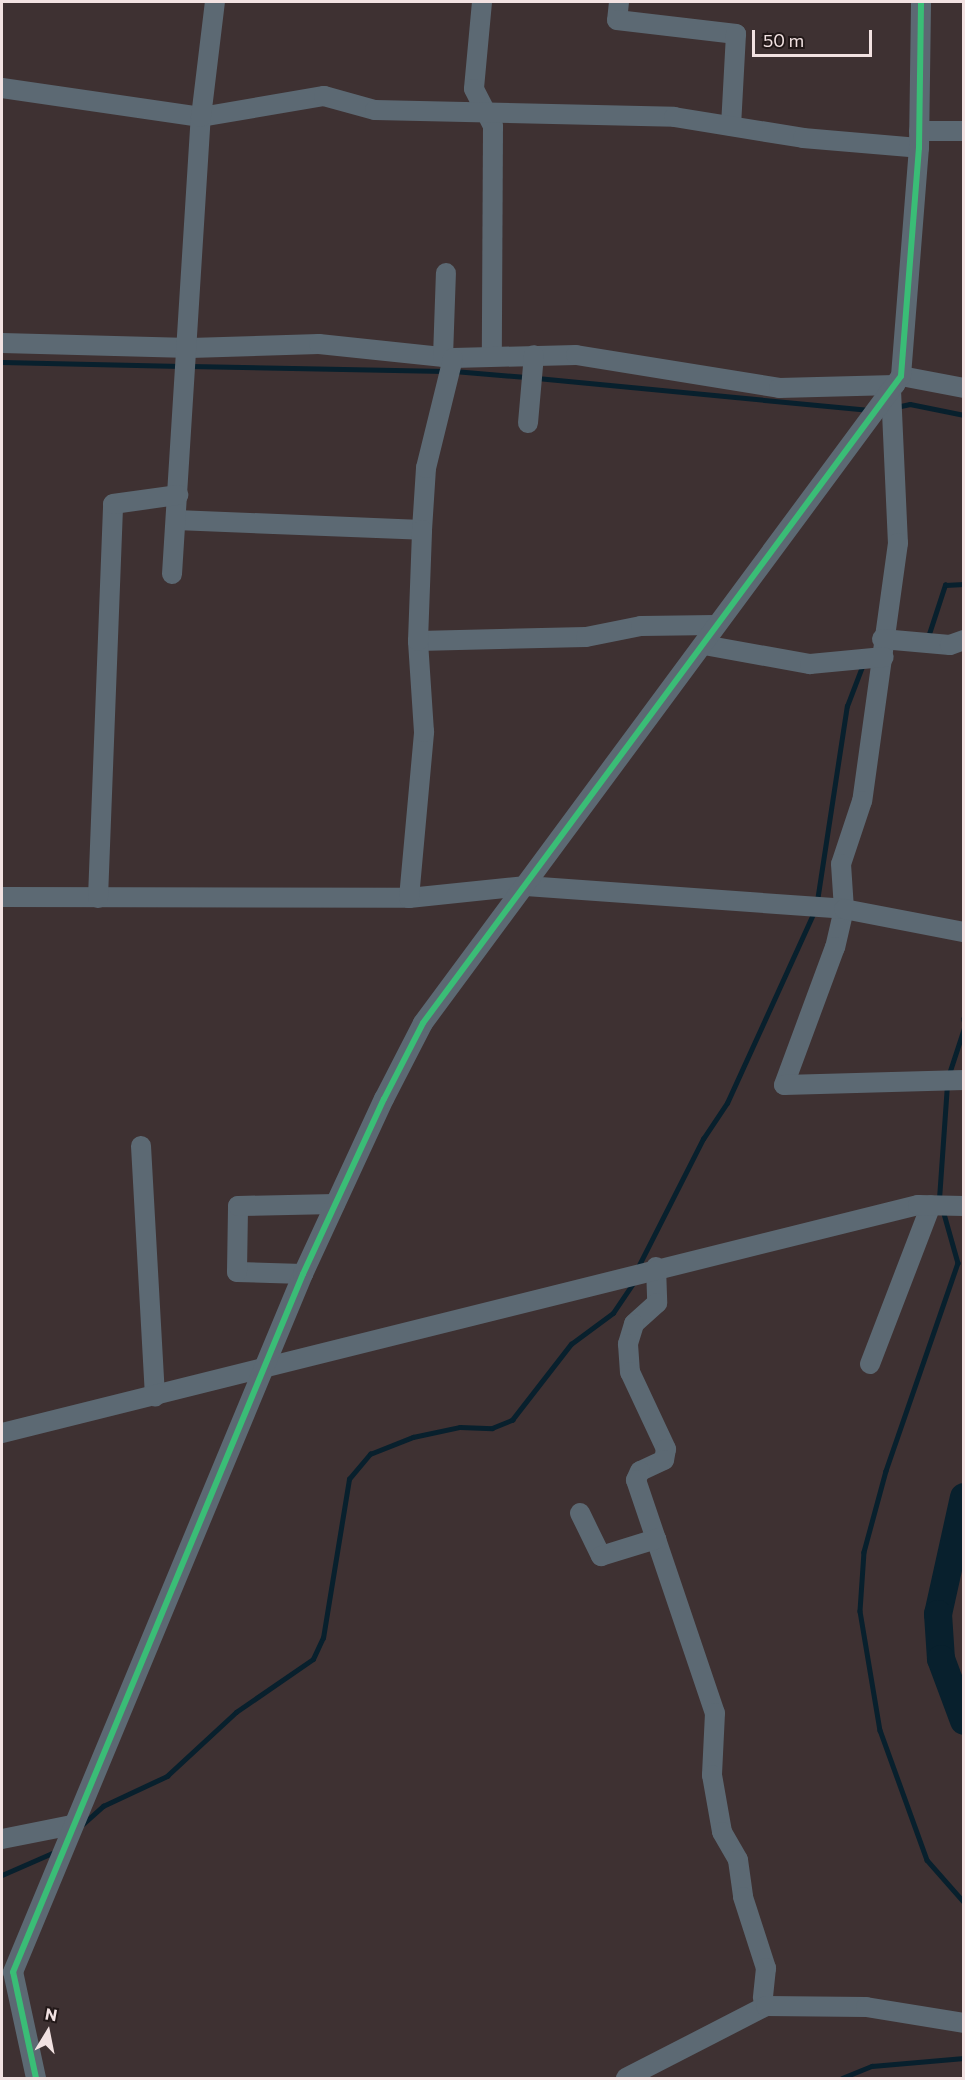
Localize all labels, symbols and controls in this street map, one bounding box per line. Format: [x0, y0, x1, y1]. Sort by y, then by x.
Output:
scale bar [755, 18, 875, 56]
text: 50 m [763, 29, 804, 51]
north arrow [18, 2002, 78, 2062]
text: N [44, 2003, 59, 2024]

